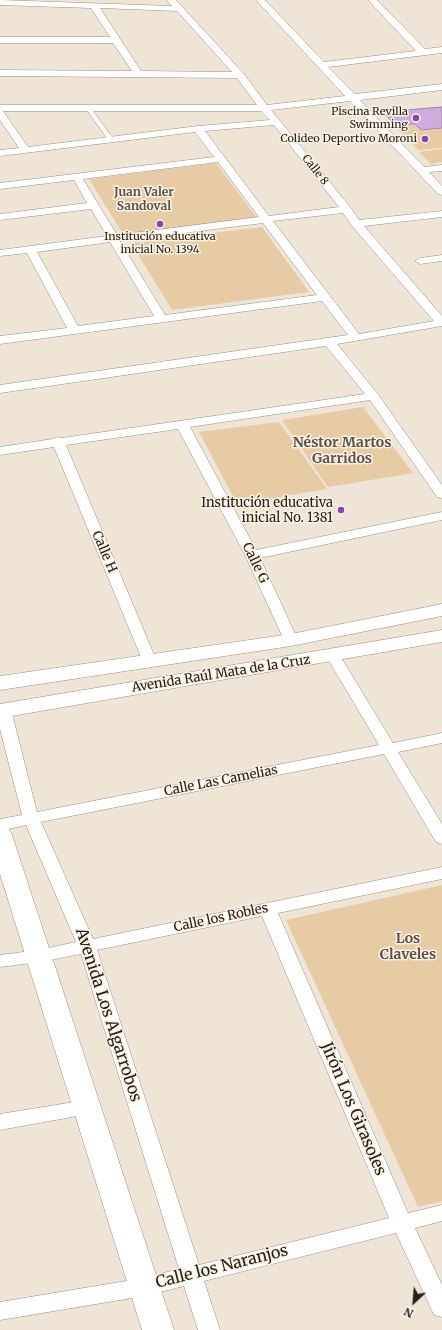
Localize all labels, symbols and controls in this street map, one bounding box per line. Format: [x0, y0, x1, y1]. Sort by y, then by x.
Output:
place label: Piscina Revilla Swimming [331, 105, 408, 131]
marker: Piscina Revilla Swimming [411, 113, 421, 123]
place label: Colideo Deportivo Moroni [280, 132, 417, 146]
marker: Colideo Deportivo Moroni [420, 134, 430, 144]
street label: Calle 8 [299, 152, 331, 188]
district label: Juan Valer Sandoval [114, 186, 174, 214]
marker: Institución educativa inicial No. 1394 [155, 219, 165, 229]
place label: Institución educativa inicial No. 1394 [104, 230, 216, 256]
district label: Néstor Martos Garridos [293, 435, 391, 468]
place label: Institución educativa inicial No. 1381 [201, 495, 333, 526]
marker: Institución educativa inicial No. 1381 [336, 505, 346, 515]
street label: Calle H [88, 529, 120, 575]
street label: Calle G [239, 540, 271, 586]
street label: Avenida Raúl Mata de la Cruz [131, 652, 311, 696]
street label: Calle Las Camelias [163, 762, 279, 800]
street label: Calle los Robles [172, 900, 270, 936]
street label: Avenida Los Algarrobos [71, 926, 145, 1104]
district label: Los Claveles [380, 931, 436, 964]
street label: Jirón Los Girasoles [316, 1039, 390, 1179]
street label: Calle los Naranjos [154, 1241, 290, 1293]
north arrow [394, 1282, 434, 1322]
text: N [402, 1305, 416, 1321]

